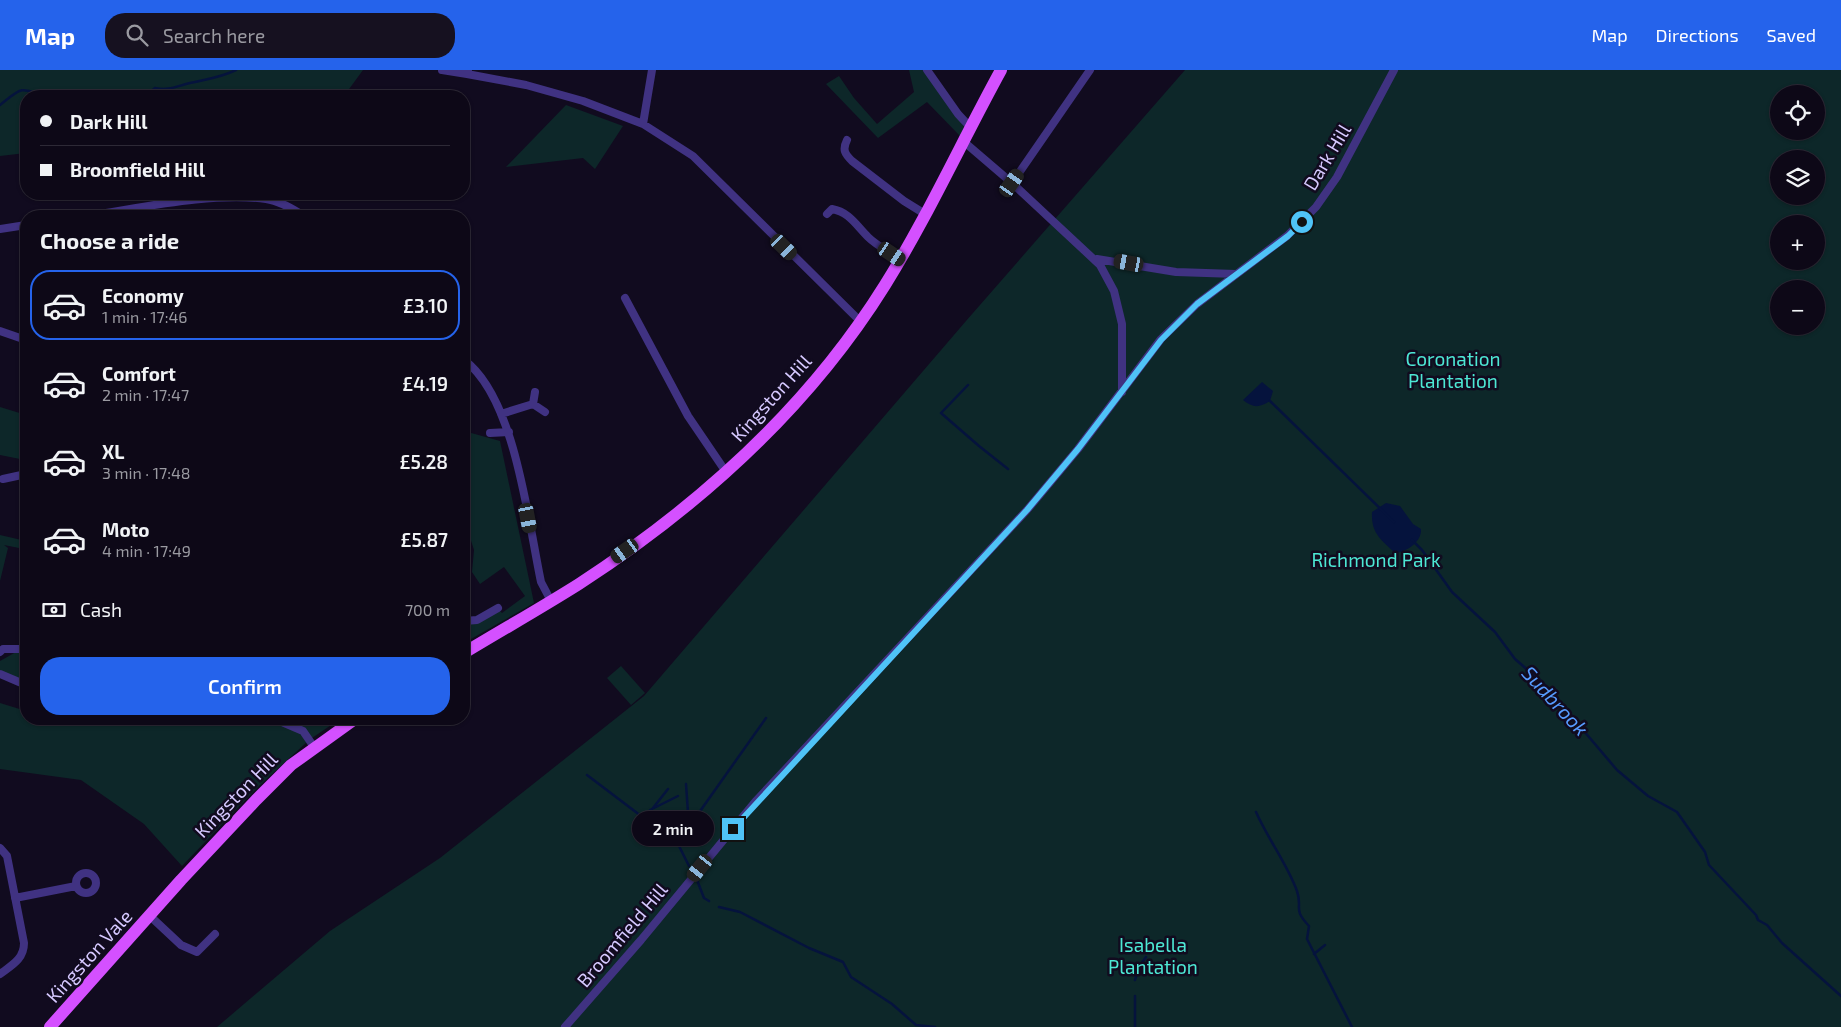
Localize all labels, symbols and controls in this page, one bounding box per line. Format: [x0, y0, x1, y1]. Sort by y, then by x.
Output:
search box [105, 13, 455, 58]
text: Map [25, 21, 75, 50]
icon: search [123, 21, 151, 49]
text: Search here [163, 24, 265, 47]
text: Map [1591, 24, 1628, 46]
text: Directions [1656, 24, 1739, 46]
text: Saved [1767, 24, 1816, 46]
map controls [1770, 85, 1825, 335]
button: locate [1770, 85, 1825, 140]
text: Dark Hill [70, 110, 147, 133]
street label: Dark Hill [1298, 119, 1355, 194]
button: layers [1770, 150, 1825, 205]
text: Broomfield Hill [70, 158, 205, 181]
car [997, 166, 1026, 200]
route start [1291, 211, 1313, 233]
button: + [1770, 215, 1825, 270]
text: Choose a ride [40, 227, 179, 253]
car [767, 231, 800, 263]
car [875, 239, 908, 269]
car [1112, 253, 1145, 273]
button: − [1770, 280, 1825, 335]
icon: car [42, 283, 87, 328]
text: Economy [102, 284, 184, 307]
text: £3.10 [403, 294, 448, 317]
text: 1 min · 17:46 [102, 307, 187, 326]
park label: Coronation Plantation [1405, 347, 1501, 392]
street label: Kingston Hill [726, 349, 816, 446]
icon: car [42, 361, 87, 406]
text: Comfort [102, 362, 176, 385]
text: £4.19 [402, 372, 448, 395]
text: 2 min · 17:47 [102, 385, 189, 404]
icon: car [42, 439, 87, 484]
text: XL [102, 440, 124, 463]
text: £5.28 [400, 450, 448, 473]
text: 3 min · 17:48 [102, 463, 191, 482]
car [517, 502, 538, 534]
icon: car [42, 517, 87, 562]
text: Moto [102, 518, 150, 541]
text: £5.87 [401, 528, 448, 551]
car [608, 536, 641, 566]
text: 4 min · 17:49 [102, 541, 191, 560]
park label: Richmond Park [1311, 548, 1441, 571]
icon: cash [40, 596, 68, 624]
text: Cash [80, 598, 122, 621]
text: 700 m [405, 600, 450, 619]
button: Confirm [40, 657, 450, 715]
water label: Sudbrook [1518, 661, 1594, 740]
street label: Kingston Hill [189, 747, 282, 842]
callout: 2 min [633, 812, 716, 846]
route end [722, 818, 744, 840]
text: 2 min [653, 819, 693, 838]
car [684, 852, 715, 884]
street label: Broomfield Hill [571, 878, 672, 991]
street label: Kingston Vale [41, 904, 136, 1007]
park label: Isabella Plantation [1108, 933, 1198, 978]

